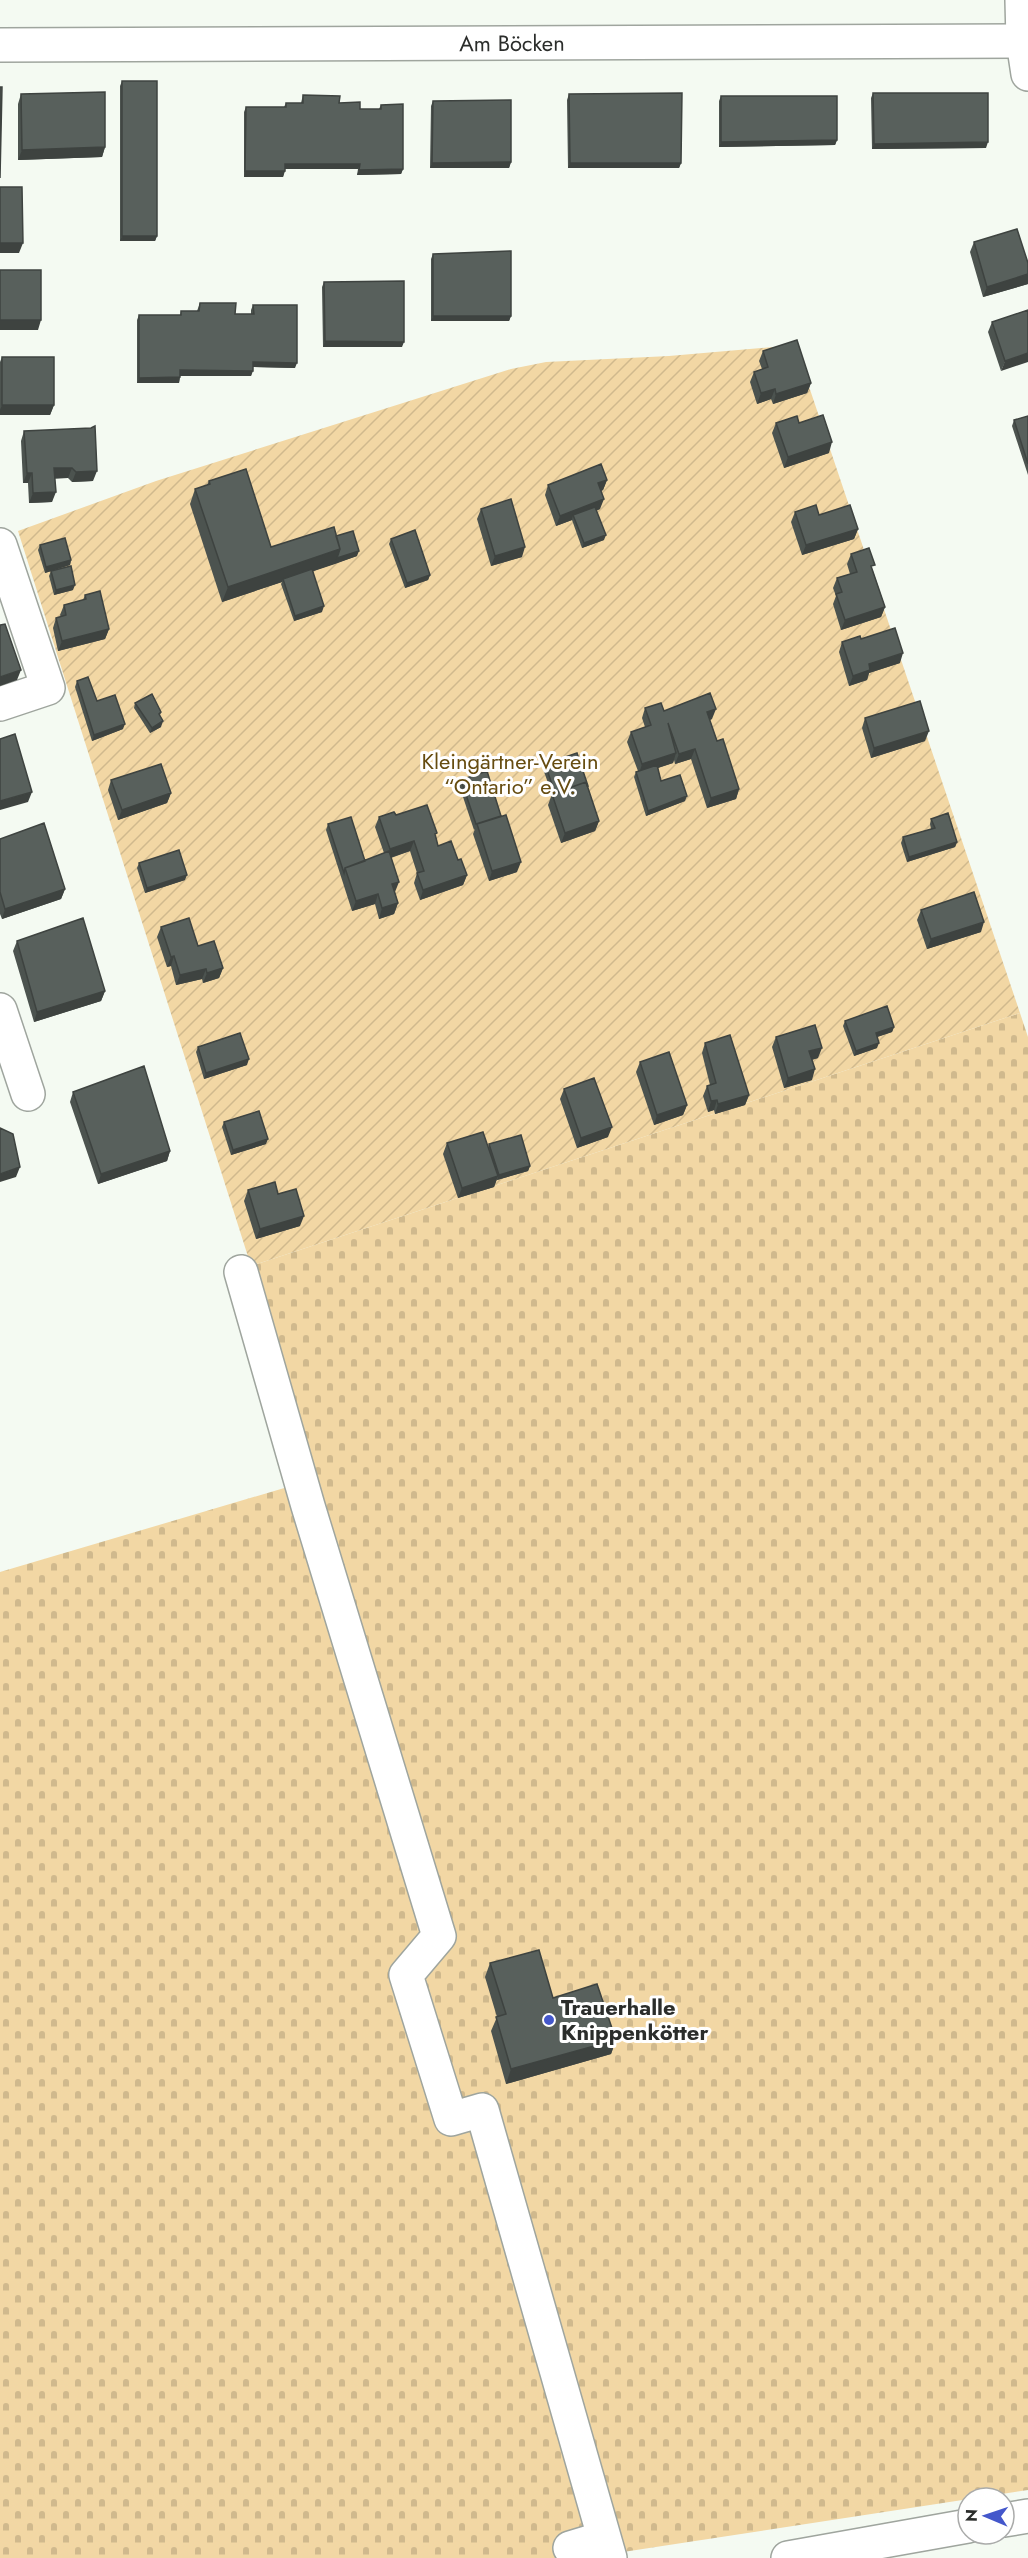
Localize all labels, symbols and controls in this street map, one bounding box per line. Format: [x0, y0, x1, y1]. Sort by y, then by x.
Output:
street label: Am Böcken [459, 27, 565, 59]
park label: Kleingärtner-Verein “Ontario” e.V. [421, 745, 599, 802]
place label: Trauerhalle Knippenkötter [561, 1991, 709, 2048]
marker: Trauerhalle Knippenkötter [542, 2013, 556, 2027]
north arrow [956, 2486, 1016, 2546]
text: N [960, 2509, 983, 2522]

